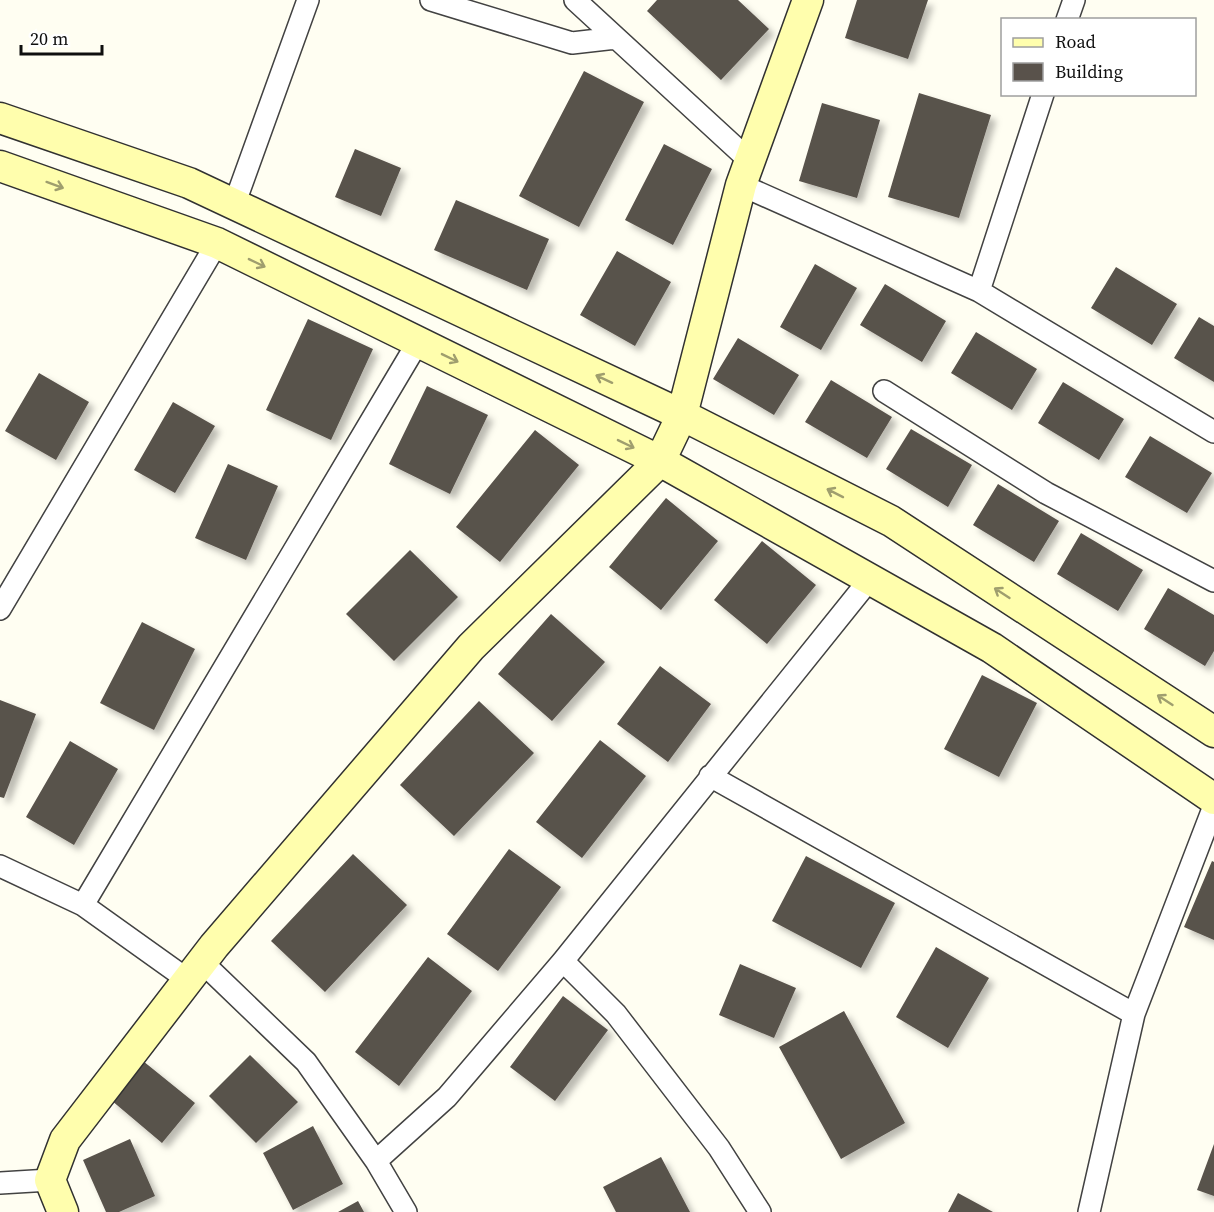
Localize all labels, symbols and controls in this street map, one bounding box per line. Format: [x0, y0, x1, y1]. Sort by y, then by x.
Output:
scale bar [21, 18, 102, 56]
legend [1001, 18, 1196, 96]
text: 20 m [30, 26, 68, 51]
text: Road [1055, 29, 1096, 54]
text: Building [1055, 59, 1123, 84]
one-way arrow [45, 181, 64, 192]
one-way arrow [247, 257, 265, 269]
one-way arrow [441, 352, 459, 364]
one-way arrow [595, 372, 613, 384]
one-way arrow [616, 438, 634, 450]
one-way arrow [827, 486, 845, 498]
one-way arrow [994, 587, 1011, 599]
one-way arrow [1157, 694, 1174, 706]

